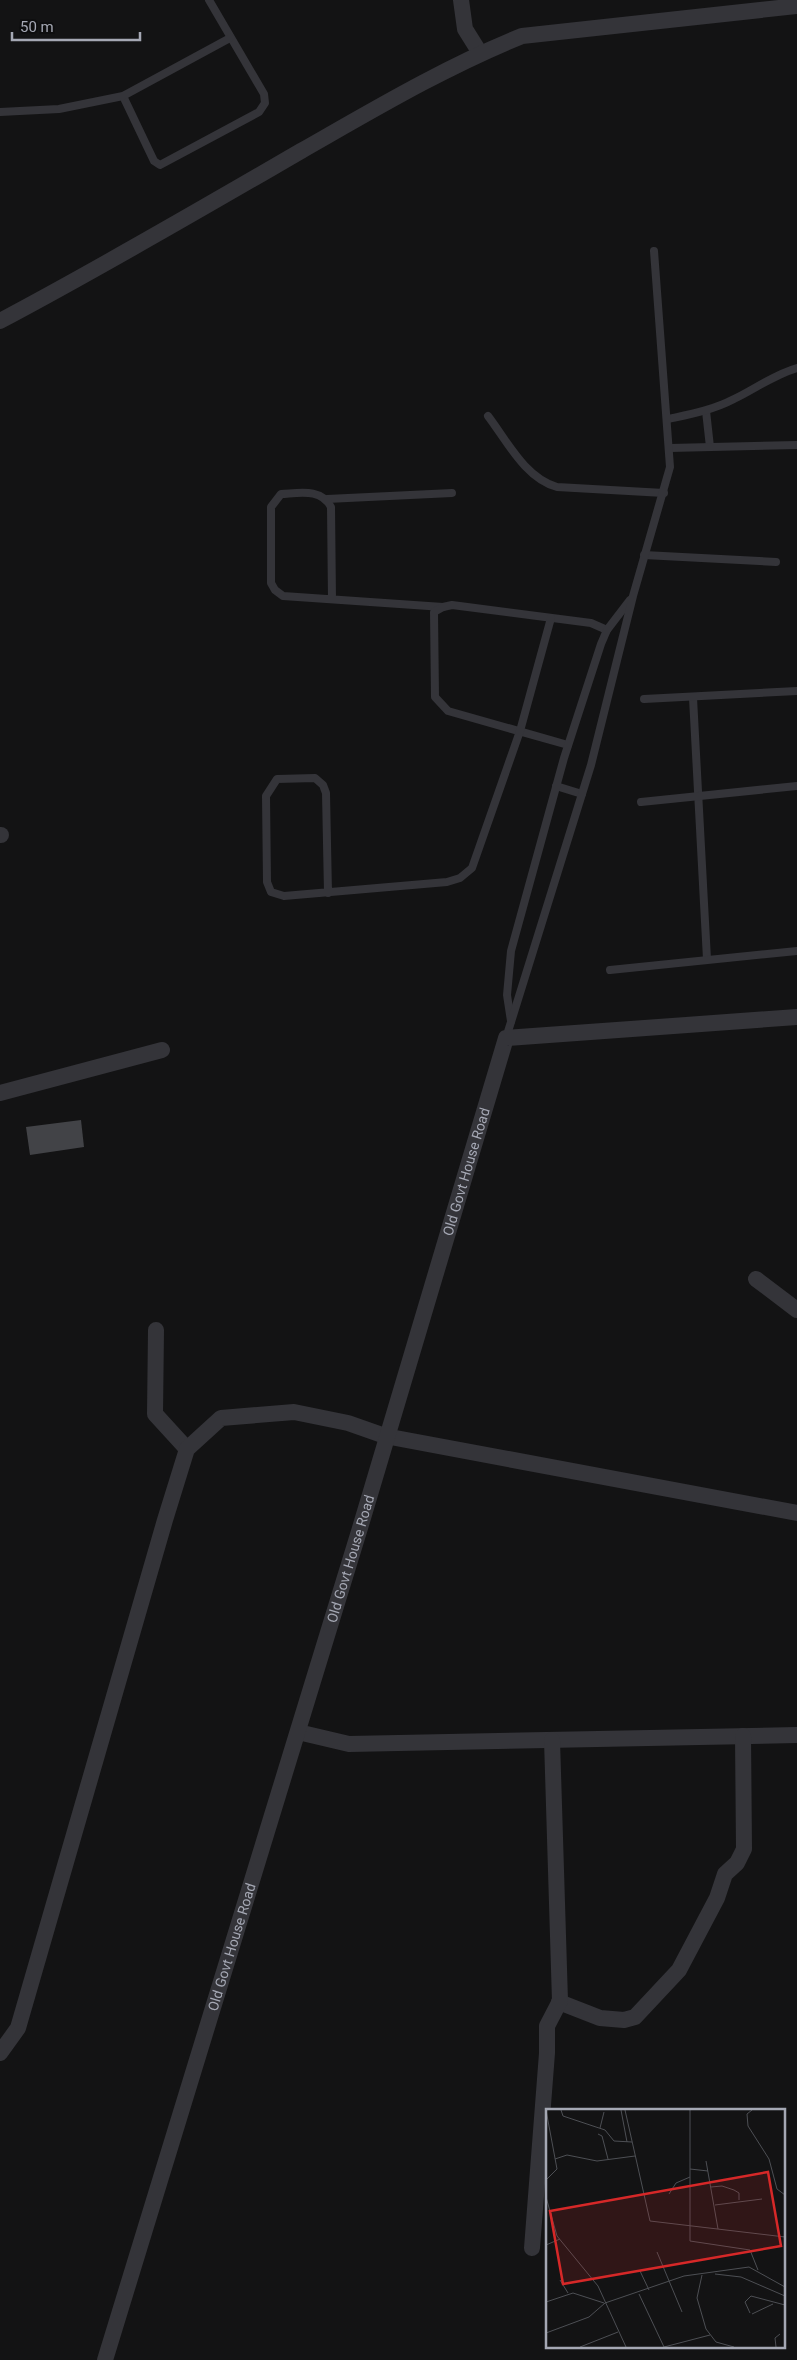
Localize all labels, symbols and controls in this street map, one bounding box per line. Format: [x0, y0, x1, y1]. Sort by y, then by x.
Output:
scale bar [12, 10, 140, 42]
text: 50 m [20, 18, 54, 36]
street label: Old Govt House Road [440, 1106, 493, 1238]
street label: Old Govt House Road [323, 1493, 377, 1625]
street label: Old Govt House Road [204, 1881, 259, 2013]
inset map [546, 2109, 784, 2348]

